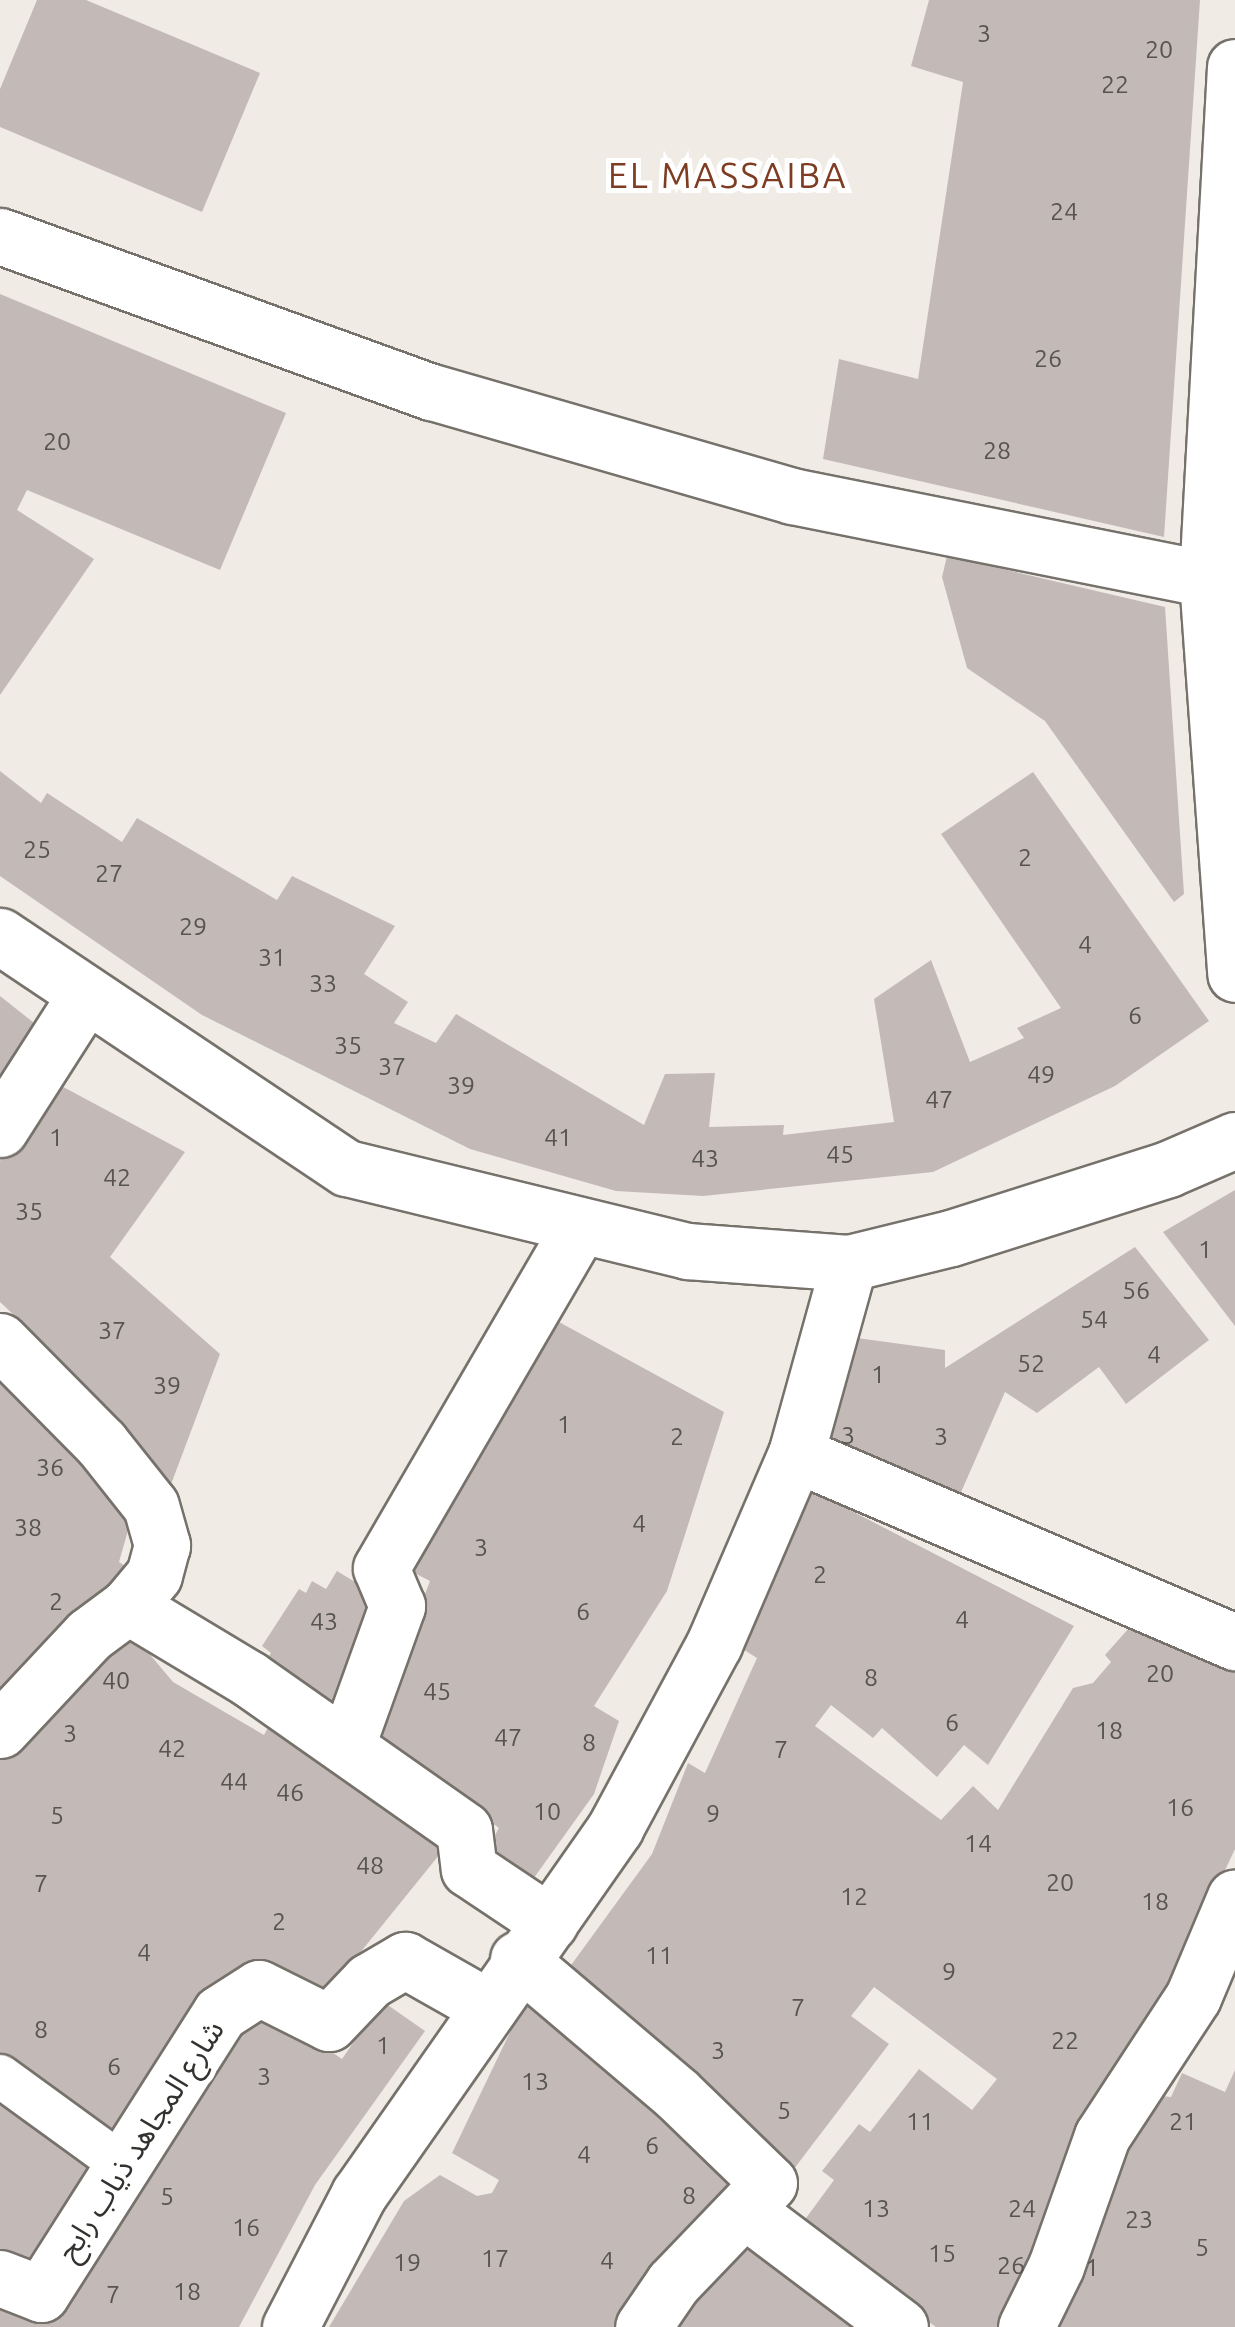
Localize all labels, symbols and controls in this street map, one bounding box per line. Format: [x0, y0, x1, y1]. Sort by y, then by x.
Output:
house number: 3 [977, 18, 991, 48]
house number: 20 [1145, 34, 1173, 64]
house number: 22 [1101, 69, 1129, 99]
district label: EL MASSAIBA [608, 154, 848, 196]
house number: 24 [1050, 196, 1078, 226]
house number: 26 [1034, 343, 1062, 373]
house number: 20 [43, 426, 71, 456]
house number: 28 [983, 435, 1011, 465]
house number: 25 [23, 834, 51, 864]
house number: 2 [1018, 842, 1032, 872]
house number: 27 [95, 858, 123, 888]
house number: 29 [179, 911, 207, 941]
house number: 4 [1078, 929, 1092, 959]
house number: 31 [258, 942, 286, 972]
house number: 33 [309, 968, 337, 998]
house number: 6 [1128, 1000, 1142, 1030]
house number: 35 [334, 1030, 362, 1060]
house number: 37 [378, 1051, 406, 1081]
house number: 49 [1027, 1059, 1055, 1089]
house number: 39 [447, 1070, 475, 1100]
house number: 47 [925, 1084, 953, 1114]
house number: 1 [49, 1122, 63, 1152]
house number: 41 [544, 1122, 572, 1152]
house number: 45 [826, 1139, 854, 1169]
house number: 43 [691, 1143, 719, 1173]
house number: 42 [103, 1162, 131, 1192]
house number: 35 [15, 1196, 43, 1226]
house number: 1 [1198, 1234, 1212, 1264]
house number: 56 [1122, 1275, 1150, 1305]
house number: 54 [1080, 1304, 1108, 1334]
house number: 37 [98, 1315, 126, 1345]
house number: 4 [1147, 1339, 1161, 1369]
house number: 52 [1017, 1348, 1045, 1378]
house number: 1 [871, 1359, 885, 1389]
house number: 39 [153, 1370, 181, 1400]
house number: 1 [557, 1409, 571, 1439]
house number: 3 [841, 1420, 855, 1450]
house number: 2 [670, 1421, 684, 1451]
house number: 3 [934, 1421, 948, 1451]
house number: 36 [36, 1452, 64, 1482]
house number: 4 [632, 1508, 646, 1538]
house number: 38 [14, 1512, 42, 1542]
house number: 3 [474, 1532, 488, 1562]
house number: 2 [813, 1559, 827, 1589]
house number: 2 [49, 1586, 63, 1616]
house number: 6 [576, 1596, 590, 1626]
house number: 4 [955, 1604, 969, 1634]
house number: 43 [310, 1606, 338, 1636]
house number: 20 [1146, 1658, 1174, 1688]
house number: 8 [864, 1662, 878, 1692]
house number: 40 [102, 1665, 130, 1695]
house number: 45 [423, 1676, 451, 1706]
house number: 6 [945, 1707, 959, 1737]
house number: 18 [1095, 1715, 1123, 1745]
house number: 3 [63, 1718, 77, 1748]
house number: 47 [494, 1722, 522, 1752]
house number: 8 [582, 1727, 596, 1757]
house number: 42 [158, 1733, 186, 1763]
house number: 7 [774, 1734, 788, 1764]
house number: 44 [220, 1766, 248, 1796]
house number: 46 [276, 1777, 304, 1807]
house number: 16 [1166, 1792, 1194, 1822]
house number: 10 [533, 1796, 561, 1826]
house number: 9 [706, 1798, 720, 1828]
house number: 5 [50, 1800, 64, 1830]
house number: 14 [964, 1828, 992, 1858]
house number: 48 [356, 1850, 384, 1880]
house number: 20 [1046, 1867, 1074, 1897]
house number: 7 [34, 1868, 48, 1898]
house number: 12 [840, 1881, 868, 1911]
house number: 18 [1141, 1886, 1169, 1916]
house number: 2 [272, 1906, 286, 1936]
house number: 4 [137, 1937, 151, 1967]
house number: 11 [645, 1940, 673, 1970]
house number: 9 [942, 1956, 956, 1986]
house number: 7 [791, 1992, 805, 2022]
street label: شارع المجاهد ذياب رابح [49, 2013, 231, 2267]
house number: 8 [34, 2014, 48, 2044]
house number: 22 [1051, 2025, 1079, 2055]
house number: 1 [376, 2030, 390, 2060]
house number: 3 [711, 2035, 725, 2065]
house number: 6 [107, 2051, 121, 2081]
house number: 3 [257, 2061, 271, 2091]
house number: 13 [521, 2066, 549, 2096]
house number: 5 [777, 2095, 791, 2125]
house number: 11 [906, 2106, 934, 2136]
house number: 21 [1169, 2106, 1197, 2136]
house number: 6 [645, 2130, 659, 2160]
house number: 4 [577, 2139, 591, 2169]
house number: 8 [682, 2180, 696, 2210]
house number: 5 [160, 2181, 174, 2211]
house number: 13 [862, 2193, 890, 2223]
house number: 24 [1008, 2193, 1036, 2223]
house number: 23 [1125, 2204, 1153, 2234]
house number: 16 [232, 2212, 260, 2242]
house number: 5 [1195, 2232, 1209, 2262]
house number: 15 [928, 2238, 956, 2268]
house number: 17 [481, 2243, 509, 2273]
house number: 4 [600, 2245, 614, 2275]
house number: 19 [393, 2247, 421, 2277]
house number: 26 [997, 2250, 1025, 2280]
house number: 1 [1085, 2252, 1099, 2282]
house number: 18 [173, 2276, 201, 2306]
house number: 7 [106, 2279, 120, 2309]

